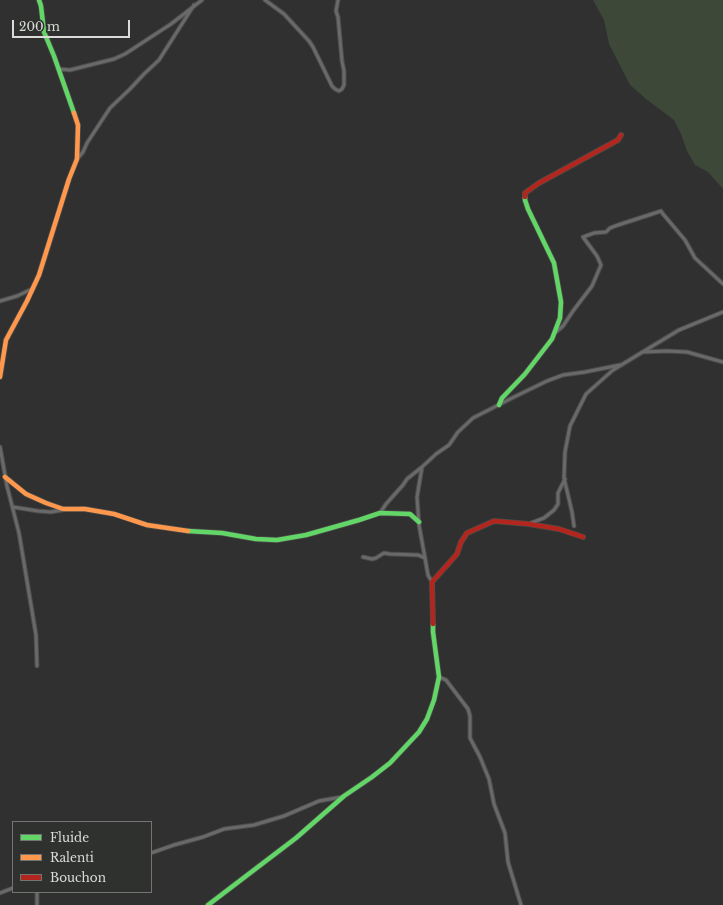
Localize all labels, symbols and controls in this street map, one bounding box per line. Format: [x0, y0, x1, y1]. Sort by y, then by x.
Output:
scale bar [14, 12, 132, 38]
text: 200 m [19, 19, 60, 34]
legend [12, 821, 152, 893]
text: Fluide [50, 830, 89, 845]
text: Ralenti [50, 850, 94, 865]
text: Bouchon [50, 870, 106, 885]

